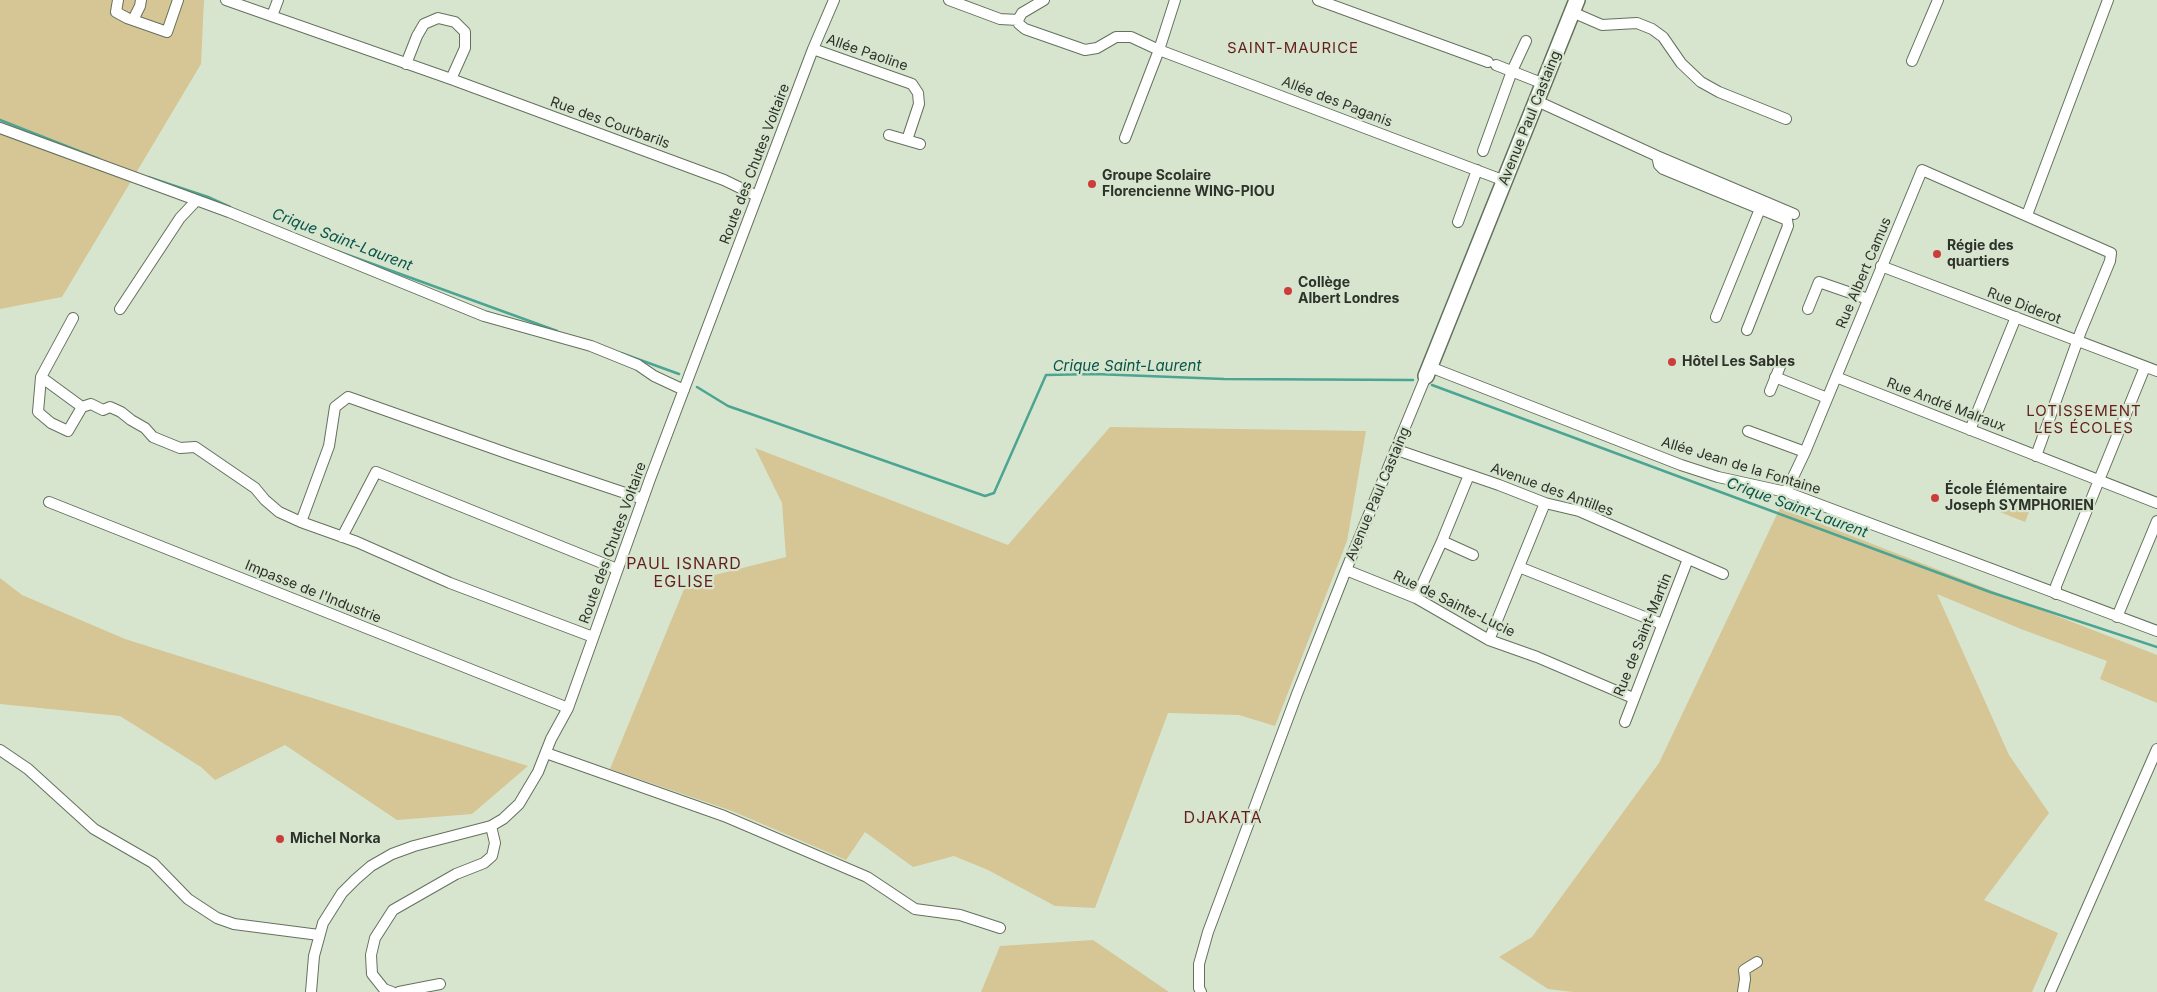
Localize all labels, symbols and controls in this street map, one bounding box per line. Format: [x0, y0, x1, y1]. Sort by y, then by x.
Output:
street label: Allée Paoline [824, 31, 910, 75]
district label: SAINT-MAURICE [1225, 39, 1361, 57]
street label: Avenue Paul Castaing [1495, 48, 1565, 188]
street label: Allée des Paganis [1279, 73, 1395, 131]
street label: Route des Chutes Voltaire [717, 81, 793, 247]
street label: Rue des Courbarils [548, 94, 672, 152]
place label: Groupe Scolaire Florencienne WING-PIOU [1102, 168, 1275, 200]
marker: Groupe Scolaire Florencienne WING-PIOU [1086, 178, 1098, 190]
water label: Crique Saint-Laurent [269, 205, 415, 275]
street label: Rue Albert Camus [1833, 215, 1895, 331]
place label: Régie des quartiers [1947, 238, 2014, 270]
marker: Régie des quartiers [1931, 248, 1943, 260]
place label: Collège Albert Londres [1298, 275, 1399, 308]
street label: Rue Diderot [1985, 284, 2063, 328]
marker: Collège Albert Londres [1282, 285, 1294, 297]
place label: Hôtel Les Sables [1682, 354, 1795, 370]
marker: Hôtel Les Sables [1666, 356, 1678, 368]
water label: Crique Saint-Laurent [1053, 357, 1201, 375]
street label: Rue André Malraux [1884, 375, 2008, 435]
district label: LOTISSEMENT LES ÉCOLES [2025, 402, 2143, 437]
street label: Avenue Paul Castaing [1342, 425, 1414, 563]
street label: Allée Jean de la Fontaine [1659, 434, 1823, 498]
street label: Route des Chutes Voltaire [576, 460, 650, 626]
street label: Avenue des Antilles [1488, 460, 1616, 520]
water label: Crique Saint-Laurent [1724, 474, 1870, 542]
place label: École Élémentaire Joseph SYMPHORIEN [1945, 482, 2094, 514]
marker: École Élémentaire Joseph SYMPHORIEN [1929, 492, 1941, 504]
district label: PAUL ISNARD EGLISE [625, 554, 743, 592]
street label: Impasse de l'Industrie [242, 557, 384, 627]
street label: Rue de Sainte-Lucie [1390, 567, 1518, 641]
street label: Rue de Saint-Martin [1611, 571, 1675, 699]
district label: DJAKATA [1183, 808, 1263, 828]
place label: Michel Norka [290, 831, 381, 847]
marker: Michel Norka [274, 833, 286, 845]

